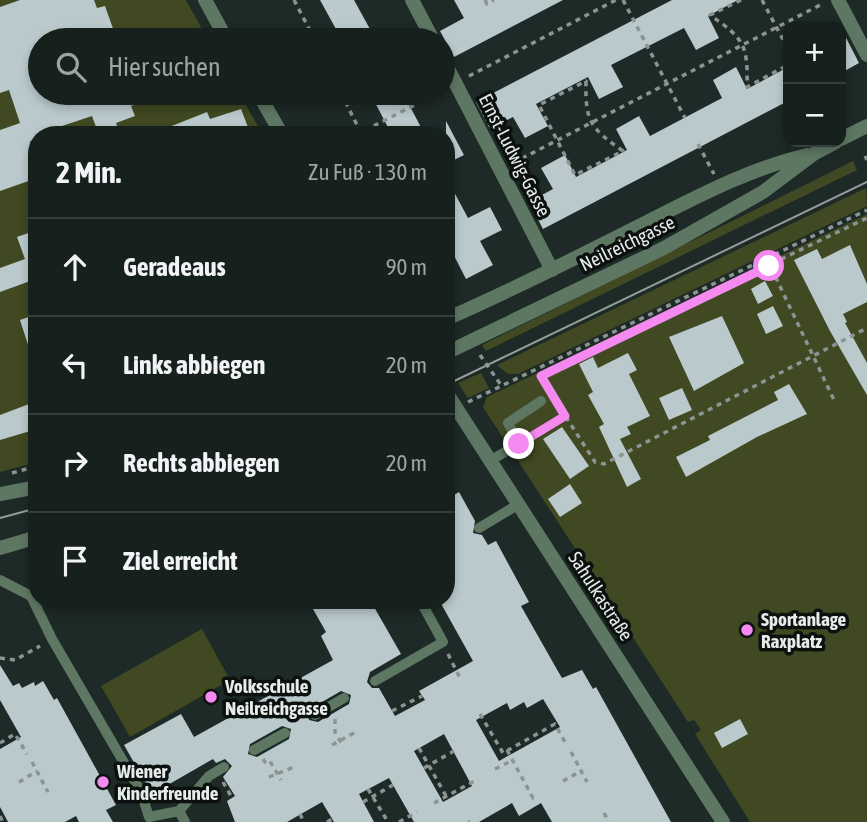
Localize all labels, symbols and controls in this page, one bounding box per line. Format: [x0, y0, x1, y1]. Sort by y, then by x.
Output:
map controls [783, 21, 846, 147]
button: + [783, 21, 846, 84]
search box [28, 28, 455, 105]
icon: search [52, 48, 90, 86]
text: Hier suchen [108, 52, 221, 82]
button: − [783, 84, 846, 147]
street label: Ernst-Ludwig-Gasse [475, 90, 555, 220]
text: 2 Min. [56, 155, 121, 189]
text: Zu Fuß · 130 m [308, 159, 427, 185]
street label: Neilreichgasse [576, 211, 678, 275]
icon: ahead [56, 248, 94, 286]
route start [753, 250, 784, 281]
text: Geradeaus [123, 252, 226, 282]
text: 90 m [386, 254, 427, 280]
icon: left [56, 346, 94, 384]
text: Links abbiegen [123, 350, 265, 380]
text: 20 m [386, 352, 427, 378]
route end [503, 428, 534, 459]
icon: right [56, 444, 94, 482]
text: Rechts abbiegen [123, 448, 280, 478]
text: 20 m [386, 450, 427, 476]
icon: arrive [56, 542, 94, 580]
text: Ziel erreicht [123, 546, 238, 576]
street label: Sahulkastraße [564, 548, 638, 644]
place label: Sportanlage Raxplatz [761, 608, 847, 652]
marker: Sportanlage Raxplatz [739, 622, 755, 638]
place label: Volksschule Neilreichgasse [224, 675, 328, 719]
marker: Volksschule Neilreichgasse [203, 689, 219, 705]
place label: Wiener Kinderfreunde [116, 760, 219, 804]
marker: Wiener Kinderfreunde [95, 774, 111, 790]

